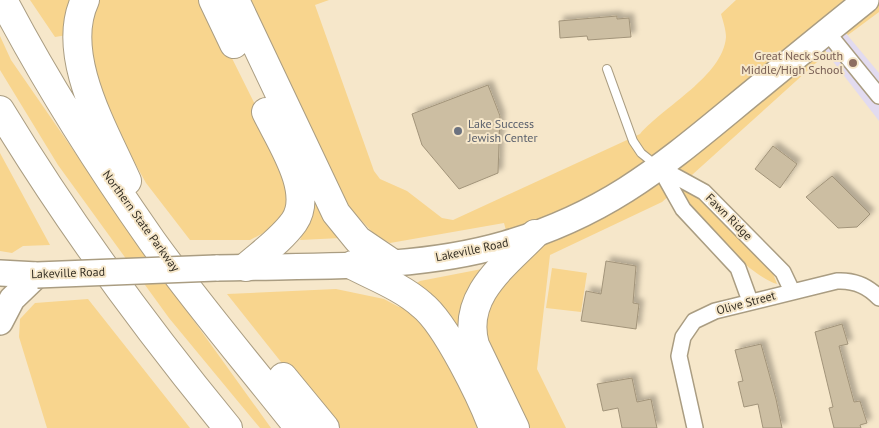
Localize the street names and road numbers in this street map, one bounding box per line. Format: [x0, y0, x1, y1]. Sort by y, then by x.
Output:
street label: Northern State Parkway [100, 167, 183, 275]
street label: Fawn Ridge [703, 190, 756, 243]
street label: Lakeville Road [434, 234, 510, 265]
street label: Lakeville Road [31, 264, 105, 281]
street label: Olive Street [715, 287, 777, 318]

